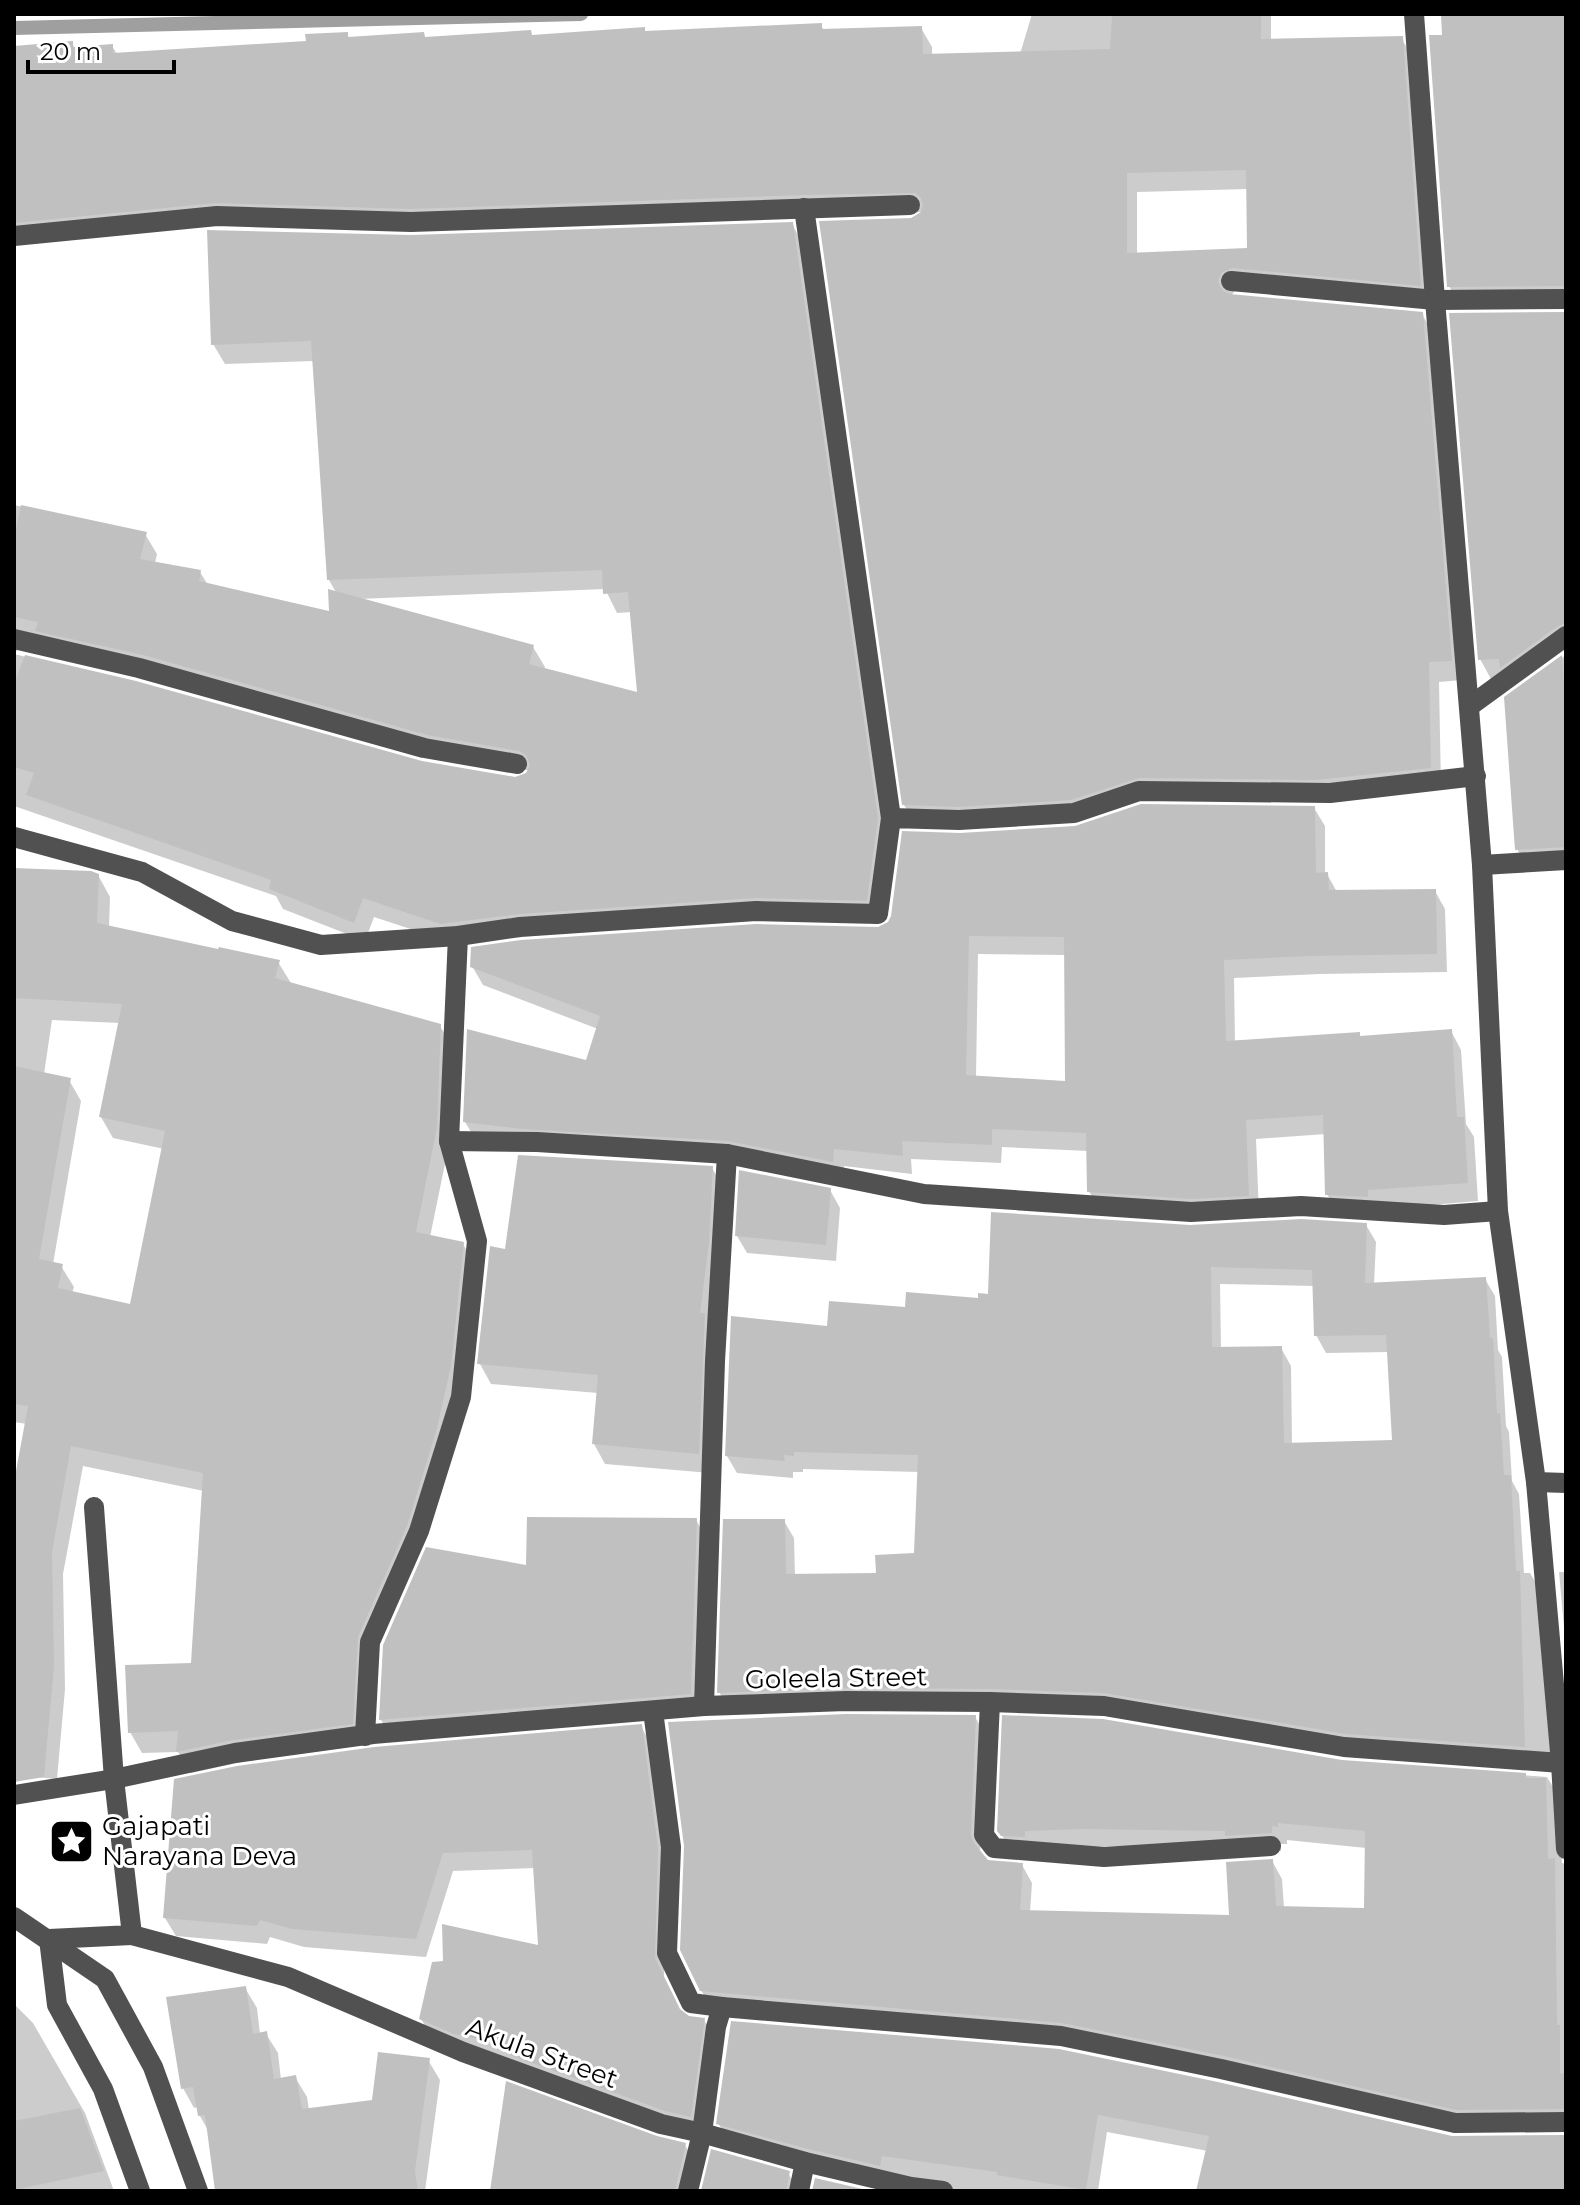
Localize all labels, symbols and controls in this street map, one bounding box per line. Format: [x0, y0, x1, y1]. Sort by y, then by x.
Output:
scale bar [28, 24, 174, 74]
text: 20 m [40, 37, 101, 66]
street label: Goleela Street [744, 1660, 928, 1696]
place label: Gajapati Narayana Deva [102, 1810, 297, 1872]
place icon: Gajapati Narayana Deva [47, 1817, 95, 1865]
street label: Akula Street [462, 2011, 622, 2095]

